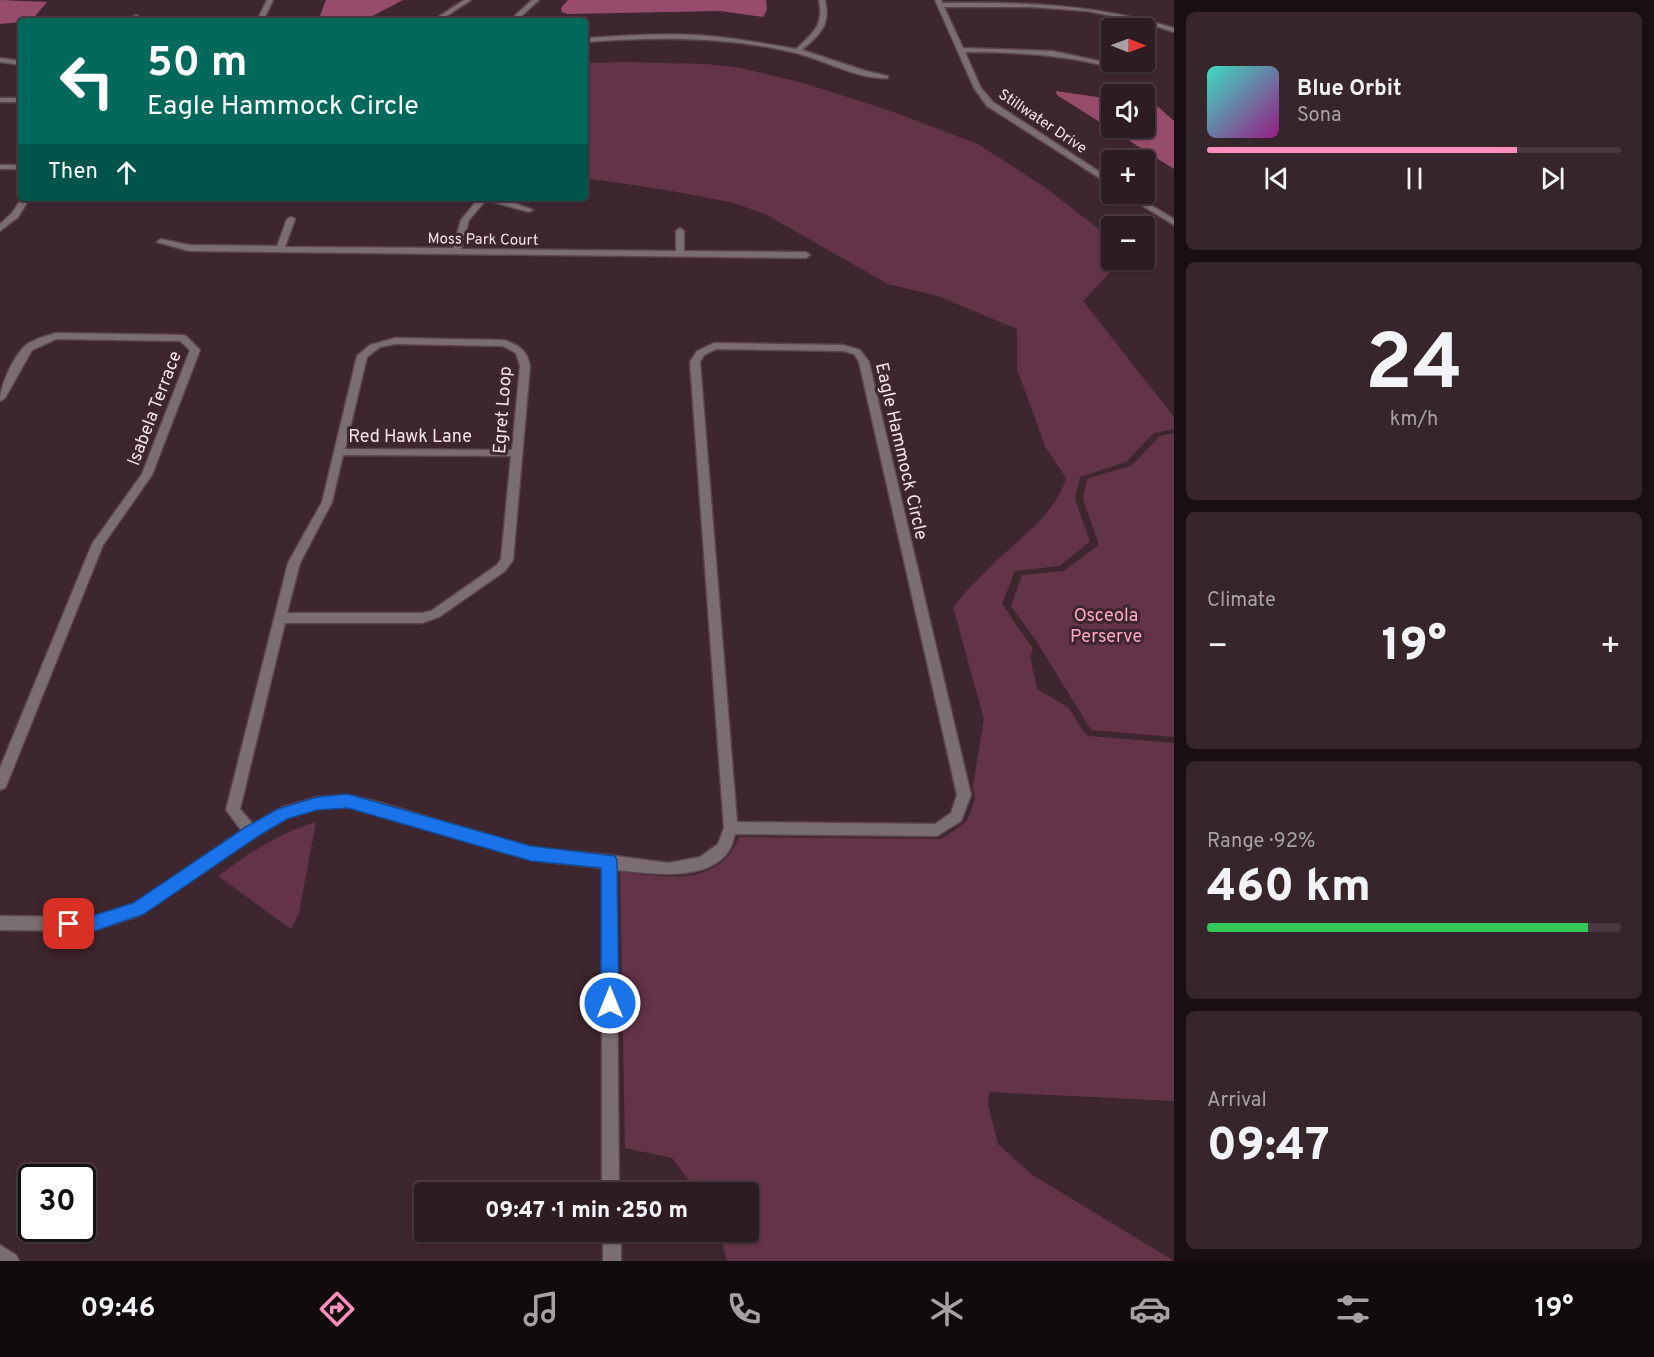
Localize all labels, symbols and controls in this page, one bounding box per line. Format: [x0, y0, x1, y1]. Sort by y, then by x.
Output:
north arrow [1101, 18, 1155, 72]
map controls [1101, 18, 1155, 270]
text: 50 m [147, 38, 248, 91]
icon: left [48, 42, 126, 120]
text: Blue Orbit [1297, 76, 1402, 103]
button: sound [1101, 84, 1155, 138]
street label: Stillwater Drive [994, 86, 1090, 159]
text: Eagle Hammock Circle [147, 90, 419, 124]
text: Sona [1297, 103, 1342, 129]
button: + [1101, 150, 1155, 204]
icon: ahead [110, 156, 143, 189]
text: Then [48, 159, 98, 186]
icon: previous [1260, 162, 1293, 195]
icon: pause [1398, 162, 1431, 195]
icon: next [1536, 162, 1569, 195]
button: − [1101, 216, 1155, 270]
street label: Moss Park Court [427, 230, 539, 251]
text: 24 [1365, 318, 1463, 417]
street label: Isabela Terrace [123, 348, 188, 469]
street label: Eagle Hammock Circle [869, 360, 932, 542]
street label: Egret Loop [489, 365, 518, 455]
text: km/h [1390, 407, 1438, 433]
street label: Red Hawk Lane [348, 426, 472, 449]
text: Climate [1207, 588, 1276, 614]
park label: Osceola Perserve [1070, 605, 1142, 649]
text: 19° [1381, 619, 1447, 676]
text: − [1207, 627, 1228, 669]
text: + [1600, 627, 1621, 669]
text: Range · 92% [1207, 829, 1315, 855]
text: 460 km [1207, 860, 1371, 917]
pin [43, 898, 94, 949]
icon: arrive [52, 907, 85, 940]
position arrow [578, 971, 642, 1035]
text: Arrival [1207, 1088, 1267, 1114]
text: 09:47 [1207, 1119, 1330, 1176]
speed limit sign: 30 [18, 1164, 96, 1242]
text: 09:47 · 1 min · 250 m [485, 1198, 688, 1225]
icon: directions [316, 1288, 358, 1330]
icon: music [520, 1288, 562, 1330]
icon: phone [723, 1288, 765, 1330]
icon: climate [926, 1288, 968, 1330]
icon: car [1129, 1288, 1171, 1330]
icon: filters [1332, 1288, 1374, 1330]
text: 09:46 [81, 1292, 155, 1326]
text: 19° [1535, 1292, 1573, 1326]

